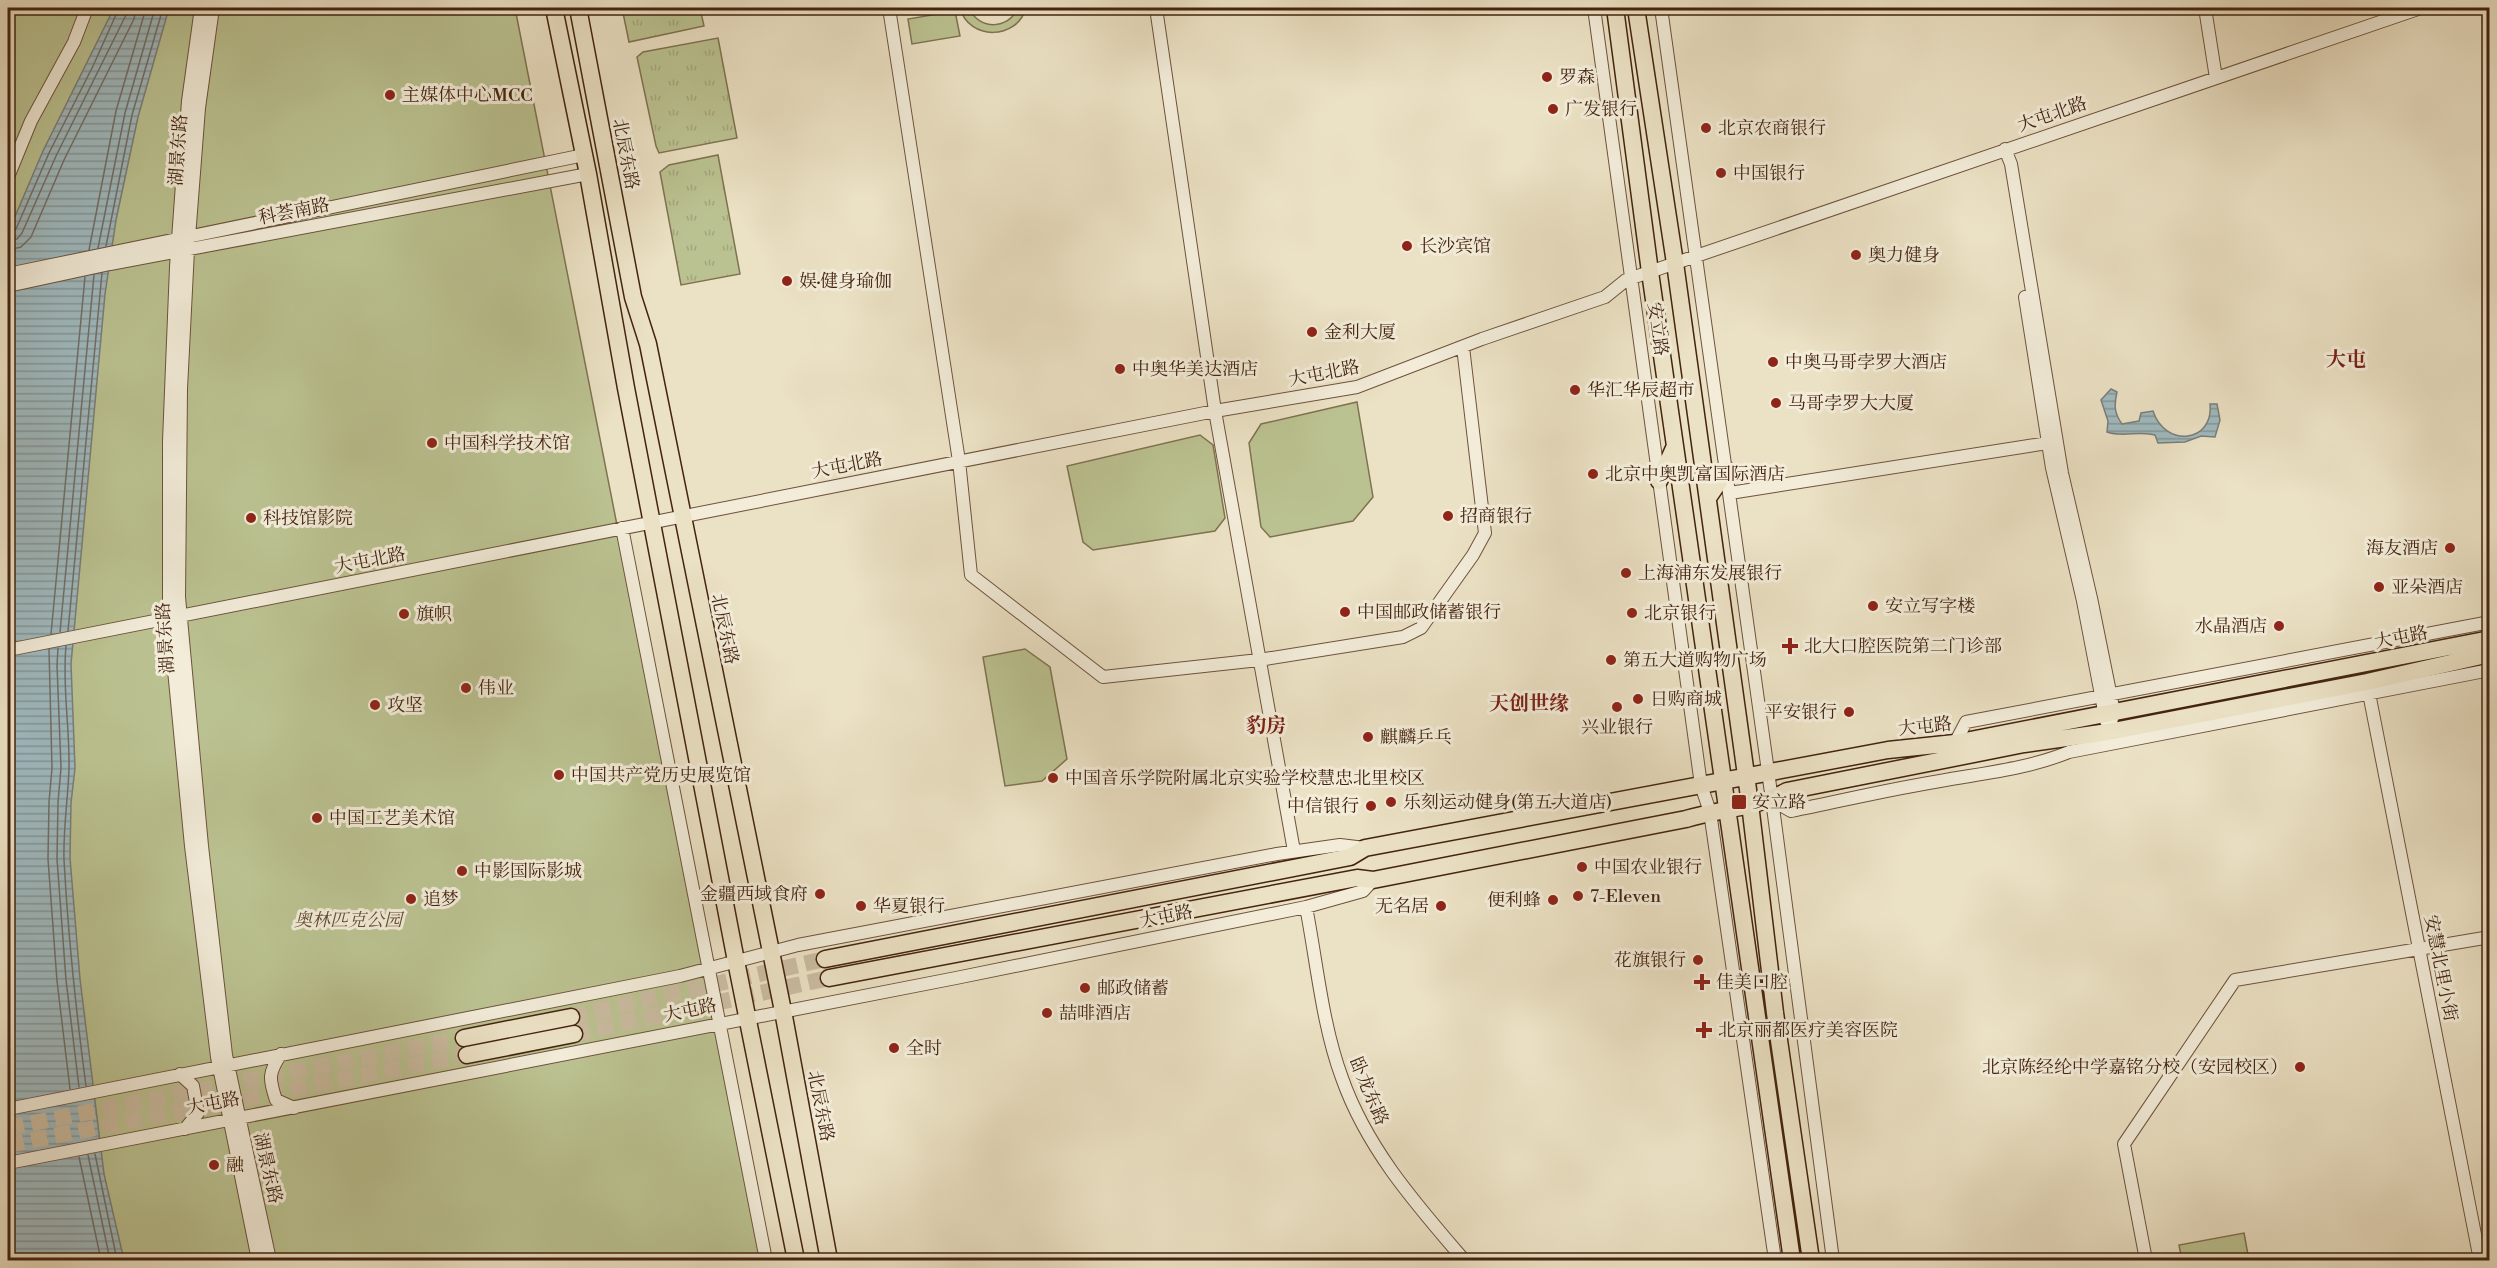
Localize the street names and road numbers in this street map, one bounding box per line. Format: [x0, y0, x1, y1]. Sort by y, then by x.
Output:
street label: 大屯北路 [2014, 92, 2090, 137]
street label: 湖景东路 [165, 113, 192, 187]
street label: 北辰东路 [607, 117, 644, 192]
street label: 科荟南路 [257, 193, 332, 230]
street label: 安立路 [1642, 301, 1673, 357]
street label: 大屯北路 [1287, 355, 1362, 392]
street label: 大屯北路 [810, 447, 885, 484]
street label: 大屯北路 [333, 542, 408, 579]
street label: 北辰东路 [706, 591, 743, 667]
street label: 湖景东路 [152, 601, 179, 675]
street label: 大屯路 [2372, 621, 2430, 654]
street label: 大屯路 [1897, 712, 1953, 741]
street label: 大屯路 [1137, 900, 1195, 933]
street label: 安慧北里小街 [2419, 913, 2462, 1023]
street label: 大屯路 [661, 994, 719, 1027]
street label: 卧龙东路 [1344, 1054, 1393, 1129]
street label: 北辰东路 [802, 1069, 839, 1144]
street label: 大屯路 [184, 1087, 242, 1120]
street label: 湖景东路 [248, 1130, 287, 1206]

